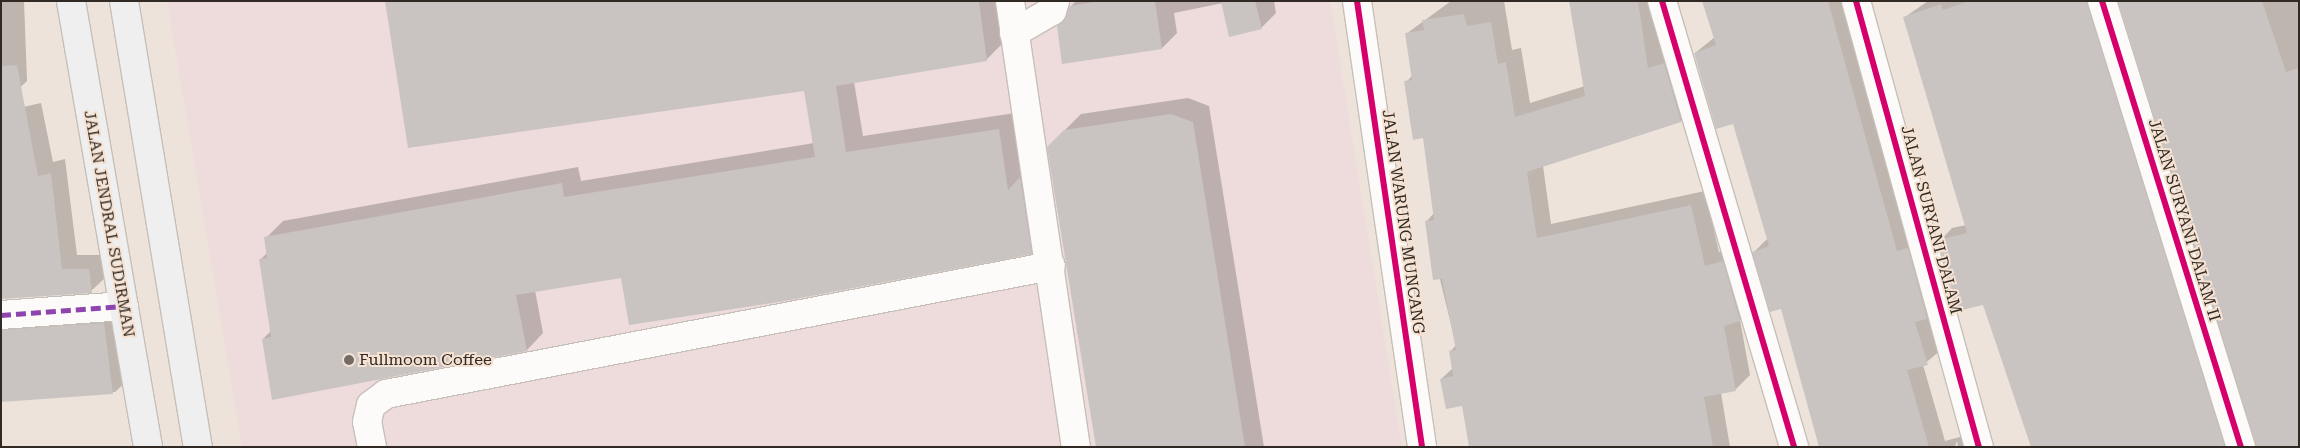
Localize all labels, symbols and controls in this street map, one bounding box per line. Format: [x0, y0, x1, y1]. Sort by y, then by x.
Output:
street label: JALAN JENDRAL SUDIRMAN [80, 109, 138, 339]
street label: JALAN WARUNG MUNCANG [1378, 109, 1428, 335]
street label: JALAN SURYANI DALAM II [2144, 116, 2224, 324]
street label: JALAN SURYANI DALAM [1897, 123, 1965, 317]
place label: Fullmoom Coffee [359, 350, 492, 370]
marker: Fullmoom Coffee [343, 354, 355, 366]

